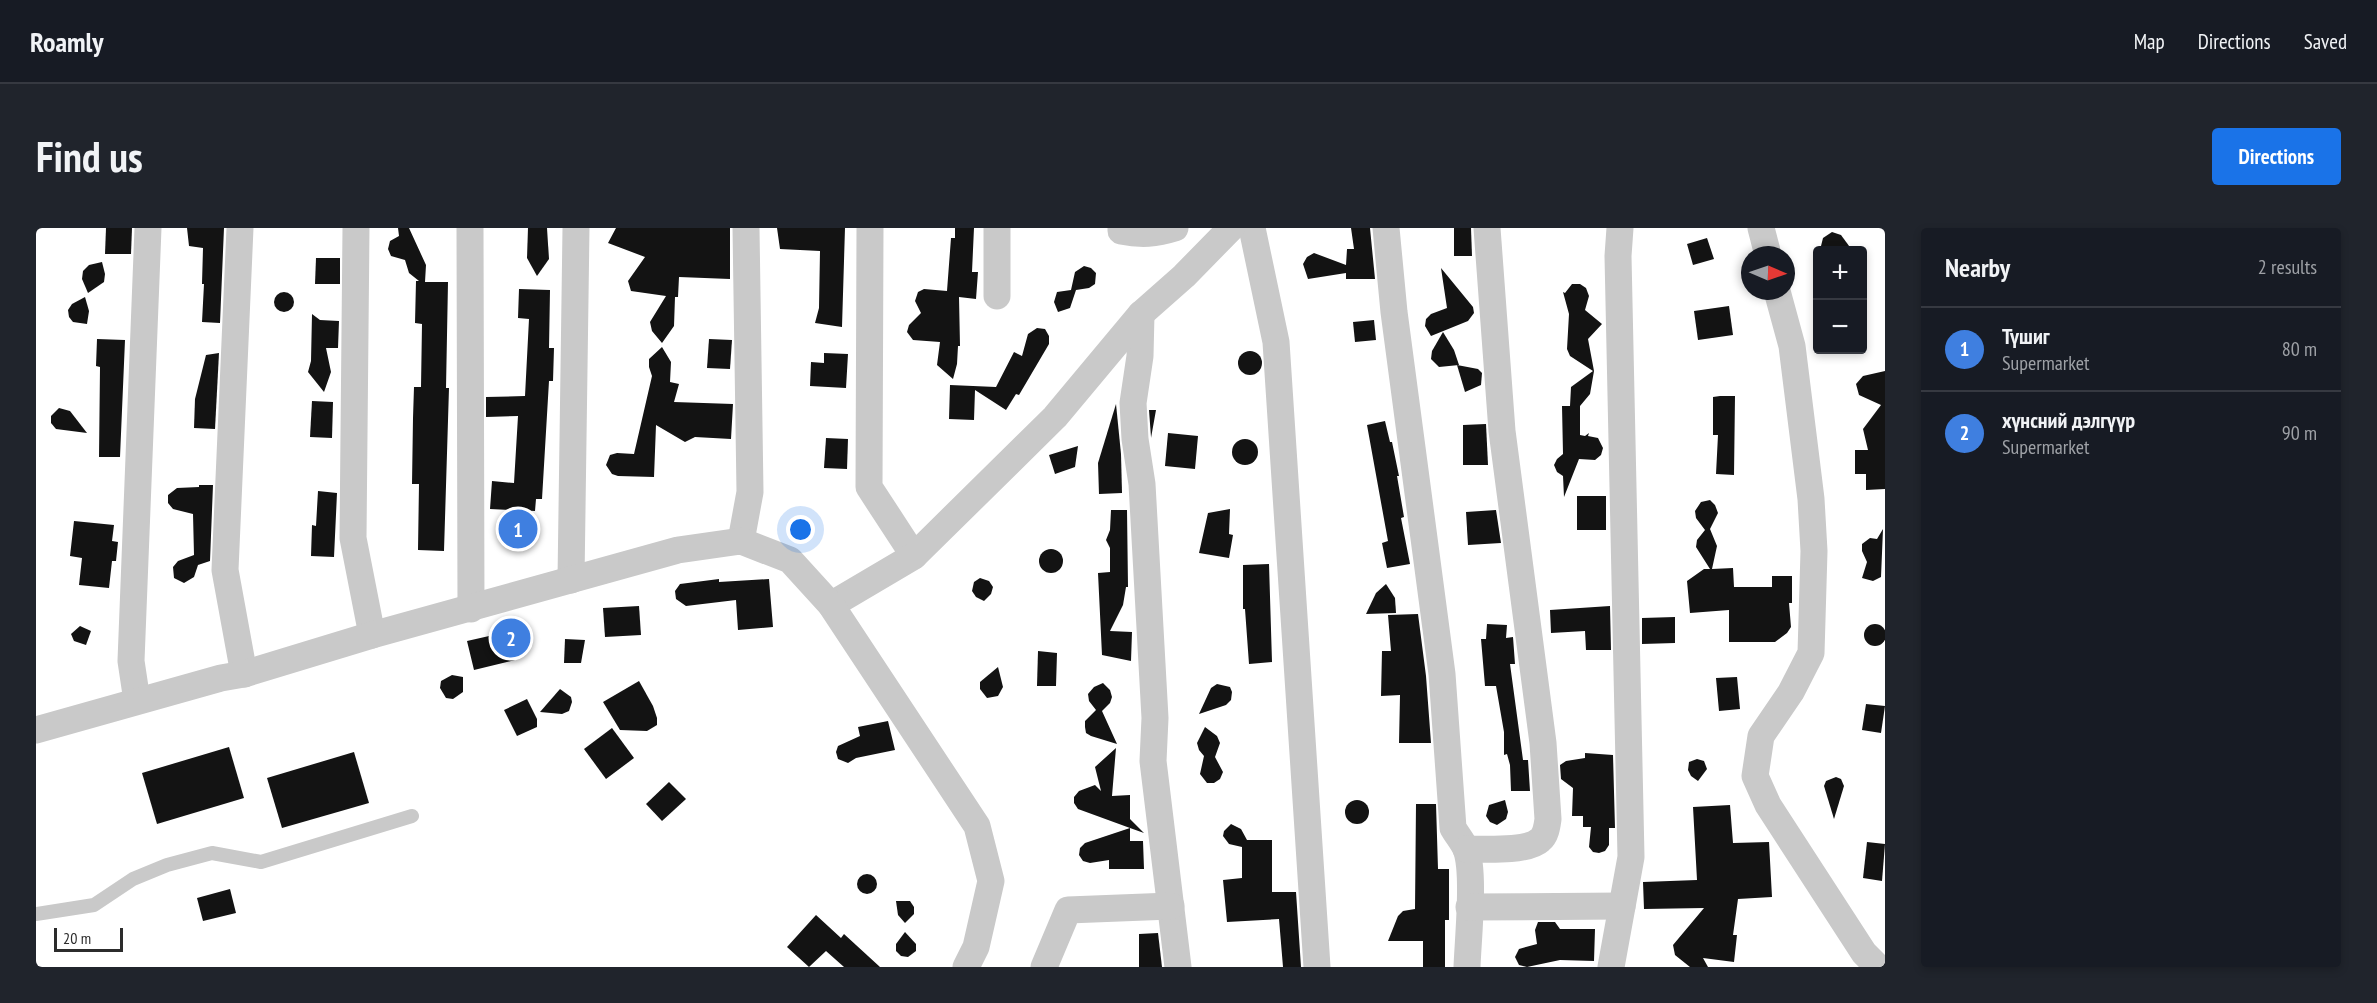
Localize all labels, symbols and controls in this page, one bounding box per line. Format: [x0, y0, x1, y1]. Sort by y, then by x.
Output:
text: Roamly [30, 23, 104, 60]
text: Map [2134, 28, 2165, 55]
text: Directions [2198, 28, 2271, 55]
text: Saved [2304, 28, 2347, 55]
button: Directions [2212, 128, 2341, 185]
text: Find us [36, 129, 143, 184]
north arrow [1741, 246, 1795, 300]
map controls [1813, 246, 1867, 354]
button: + [1813, 246, 1867, 300]
text: Nearby [1945, 251, 2010, 284]
text: 2 results [2258, 254, 2317, 280]
button: − [1813, 300, 1867, 354]
text: Түшиг [2002, 322, 2050, 350]
text: 1 [1960, 336, 1969, 362]
text: 80 m [2282, 336, 2317, 362]
text: Supermarket [2002, 350, 2090, 376]
text: хүнсний дэлгүүр [2002, 406, 2135, 434]
text: 2 [1960, 420, 1969, 446]
text: 90 m [2282, 420, 2317, 446]
text: Supermarket [2002, 434, 2090, 460]
pin: 1 [498, 506, 538, 552]
your location [786, 515, 815, 544]
pin: 2 [492, 616, 530, 660]
scale bar [54, 925, 123, 952]
text: 20 m [63, 928, 91, 948]

